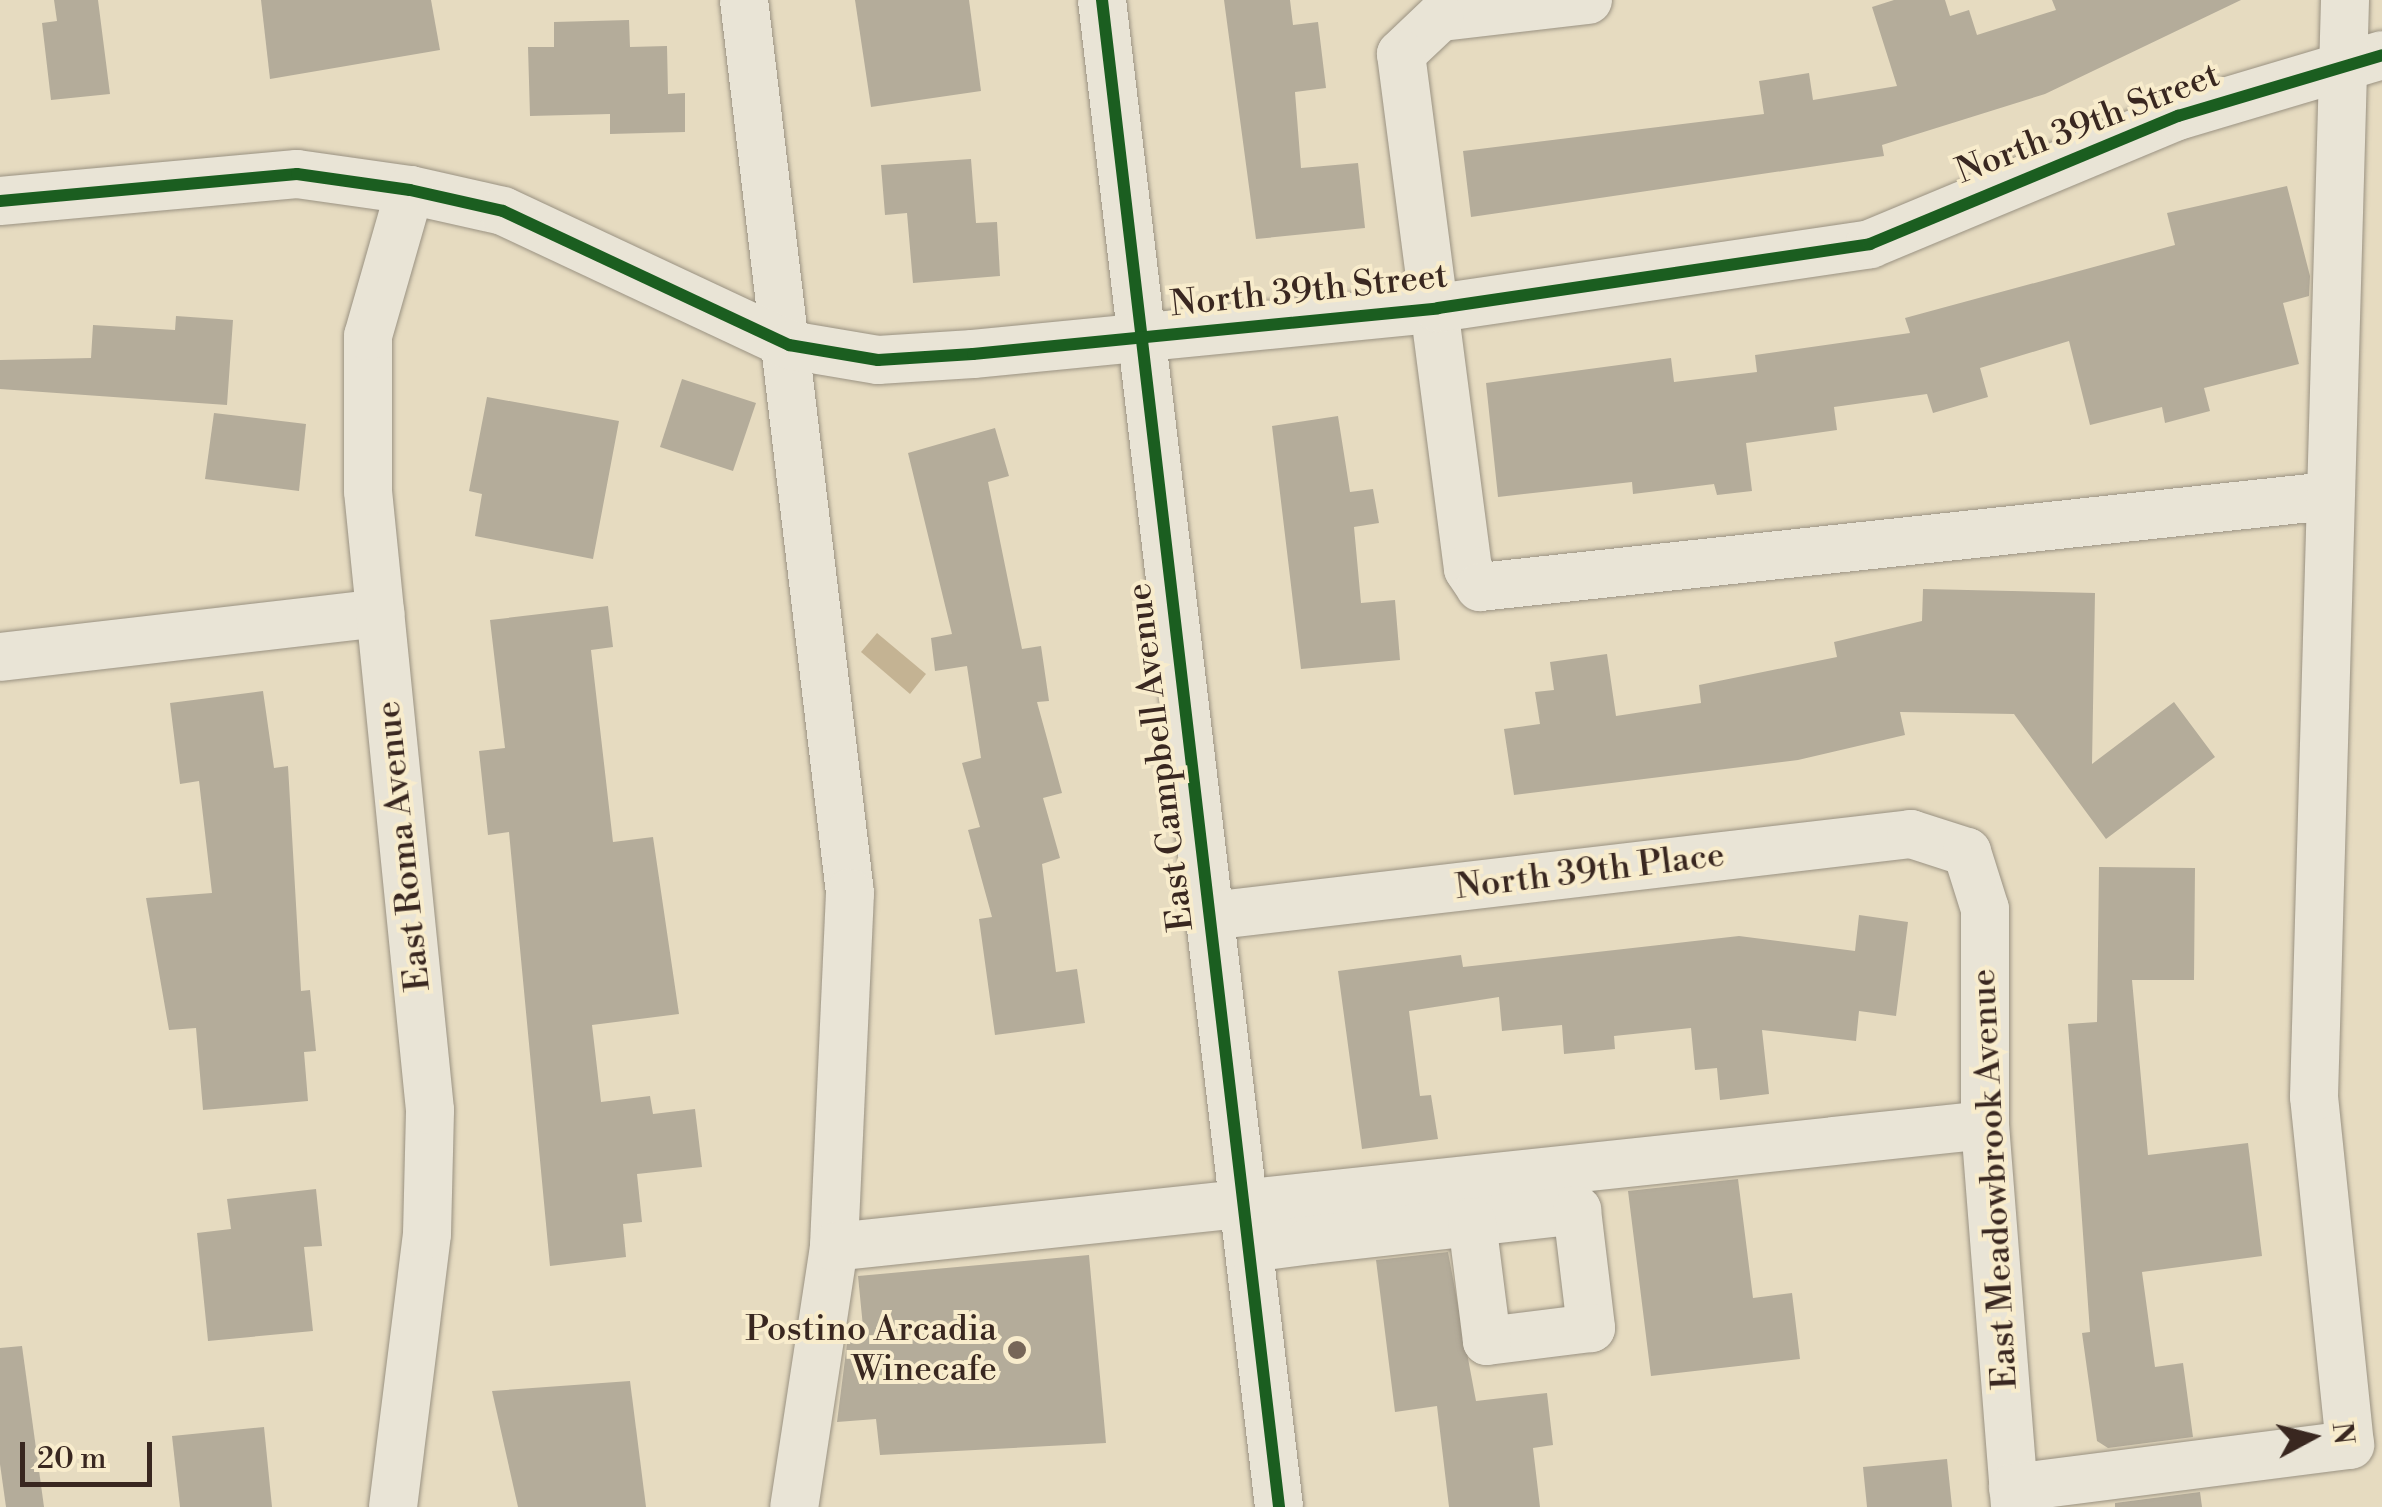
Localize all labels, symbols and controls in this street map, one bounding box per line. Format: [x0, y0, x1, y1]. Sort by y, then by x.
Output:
street label: North 39th Street [1950, 54, 2226, 194]
street label: North 39th Street [1168, 256, 1450, 326]
street label: East Campbell Avenue [1119, 580, 1203, 934]
street label: East Roma Avenue [368, 699, 440, 993]
street label: North 39th Place [1453, 835, 1727, 909]
street label: East Meadowbrook Avenue [1963, 968, 2027, 1390]
place label: Postino Arcadia Winecafe [745, 1309, 997, 1391]
marker: Postino Arcadia Winecafe [1006, 1339, 1028, 1361]
north arrow [2262, 1387, 2362, 1487]
text: N [2324, 1420, 2361, 1446]
scale bar [25, 1422, 158, 1484]
text: 20 m [37, 1440, 106, 1478]

